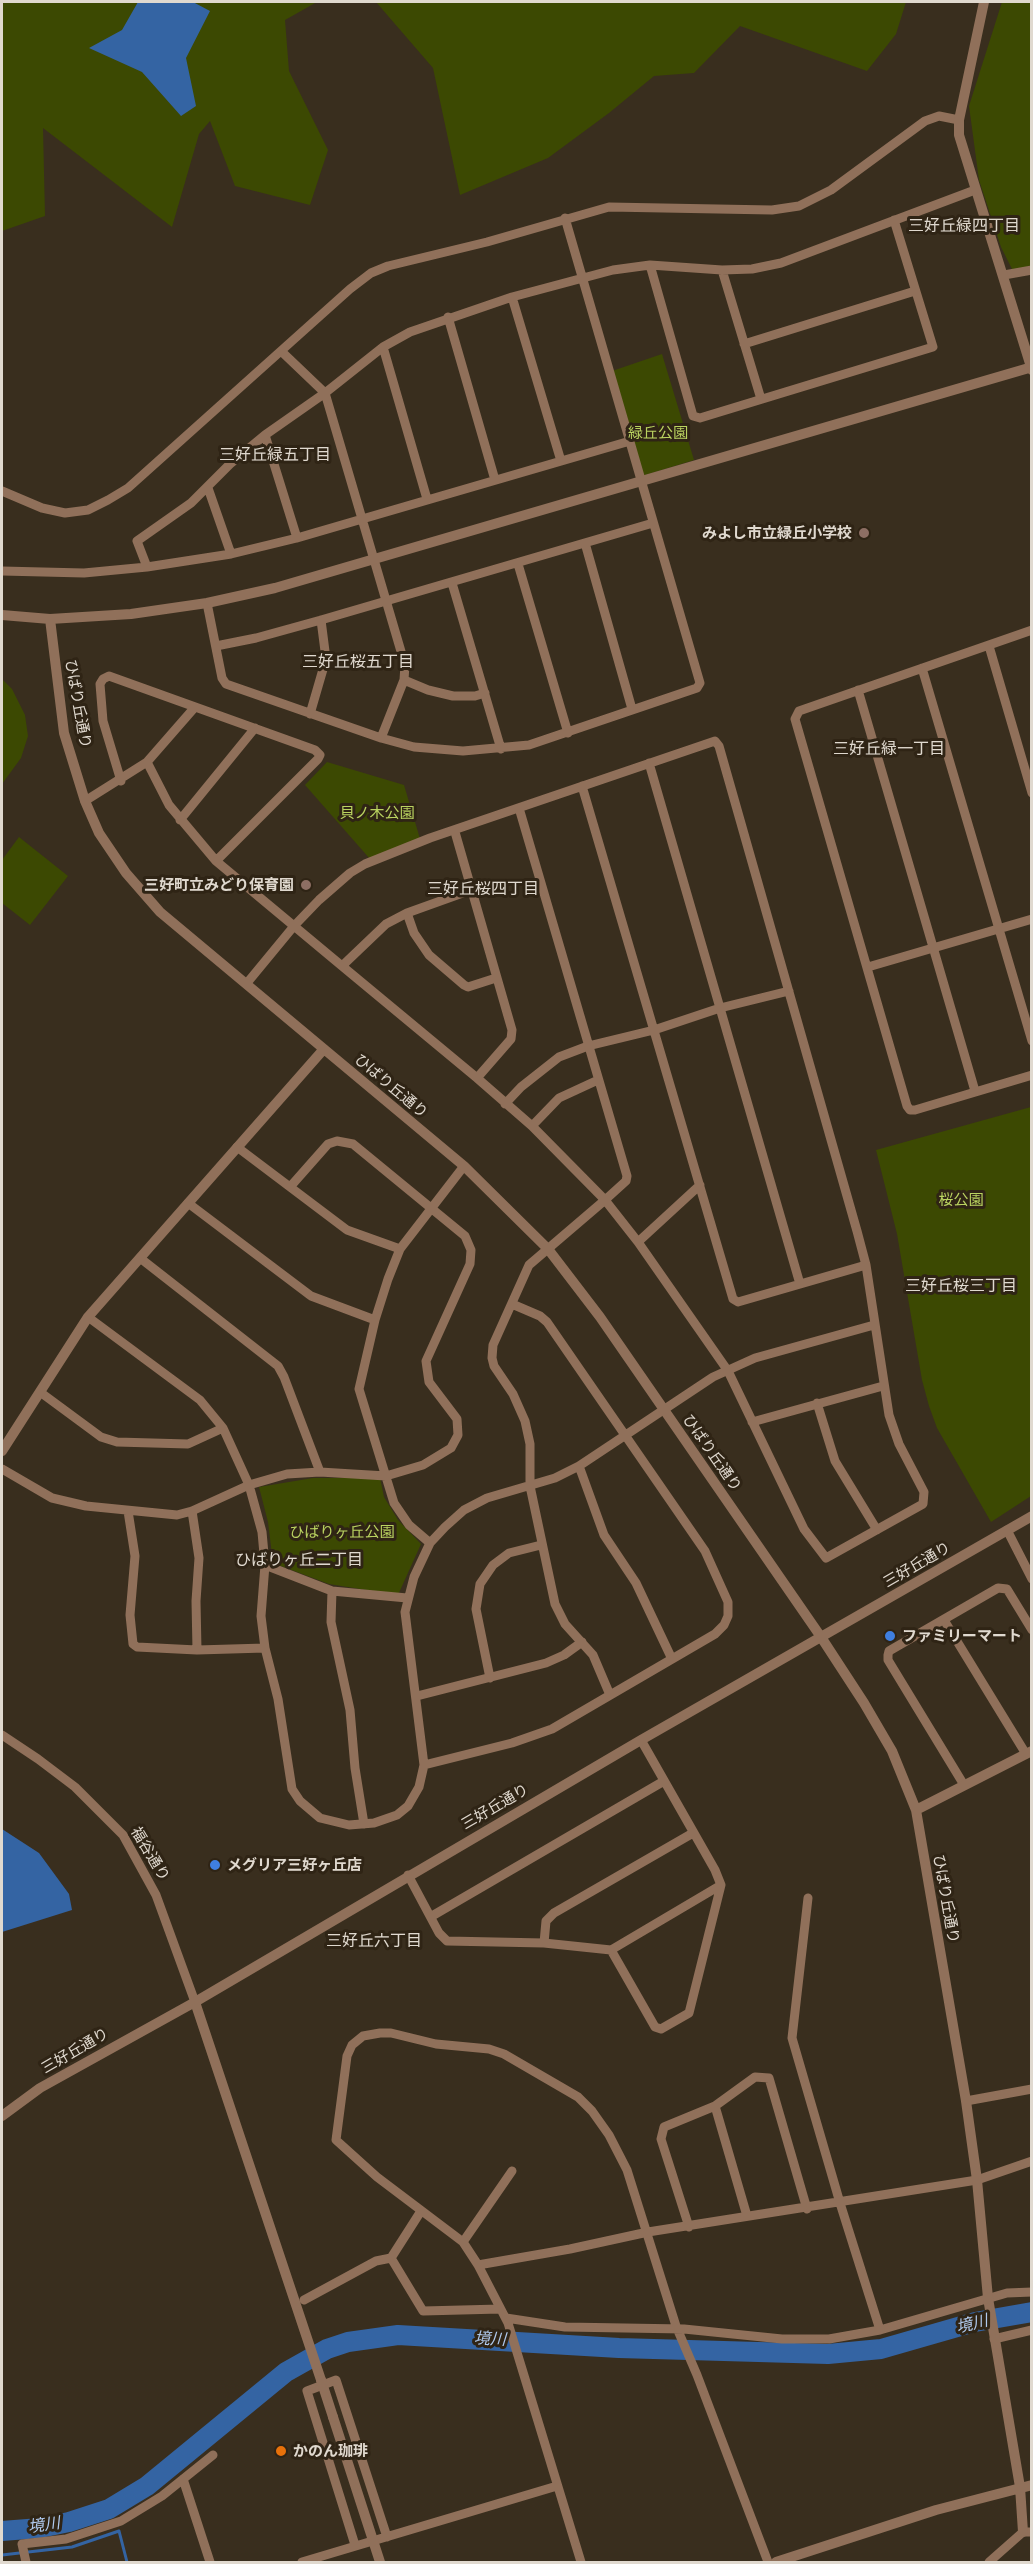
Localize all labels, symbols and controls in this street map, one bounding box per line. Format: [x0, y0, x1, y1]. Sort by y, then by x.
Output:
district label: 三好丘緑四丁目 [908, 216, 1020, 236]
park label: 緑丘公園 [628, 424, 688, 442]
district label: 三好丘緑五丁目 [219, 445, 331, 465]
place label: みよし市立緑丘小学校 [702, 524, 852, 542]
marker: みよし市立緑丘小学校 [857, 526, 871, 540]
district label: 三好丘桜五丁目 [302, 652, 414, 672]
street label: ひばり丘通り [61, 658, 95, 750]
district label: 三好丘緑一丁目 [833, 739, 945, 759]
park label: 貝ノ木公園 [340, 804, 414, 822]
place label: 三好町立みどり保育園 [144, 876, 294, 894]
marker: 三好町立みどり保育園 [299, 878, 313, 892]
district label: 三好丘桜四丁目 [427, 879, 539, 899]
street label: ひばり丘通り [351, 1050, 431, 1122]
park label: 桜公園 [939, 1191, 983, 1209]
district label: 三好丘桜三丁目 [905, 1276, 1017, 1296]
street label: ひばり丘通り [679, 1411, 745, 1495]
park label: ひばりヶ丘公園 [290, 1523, 394, 1541]
street label: 三好丘通り [880, 1538, 954, 1592]
district label: ひばりヶ丘二丁目 [235, 1550, 363, 1570]
place label: ファミリーマート [902, 1627, 1022, 1645]
marker: ファミリーマート [883, 1629, 897, 1643]
street label: 三好丘通り [458, 1780, 532, 1834]
street label: 福谷通り [127, 1824, 173, 1884]
street label: ひばり丘通り [929, 1853, 963, 1945]
place label: メグリア三好ヶ丘店 [227, 1856, 362, 1874]
marker: メグリア三好ヶ丘店 [208, 1858, 222, 1872]
district label: 三好丘六丁目 [326, 1931, 422, 1951]
street label: 三好丘通り [38, 2024, 112, 2078]
water label: 境川 [954, 2311, 990, 2337]
water label: 境川 [474, 2329, 506, 2349]
place label: かのん珈琲 [293, 2442, 368, 2460]
marker: かのん珈琲 [274, 2444, 288, 2458]
water label: 境川 [27, 2513, 61, 2537]

